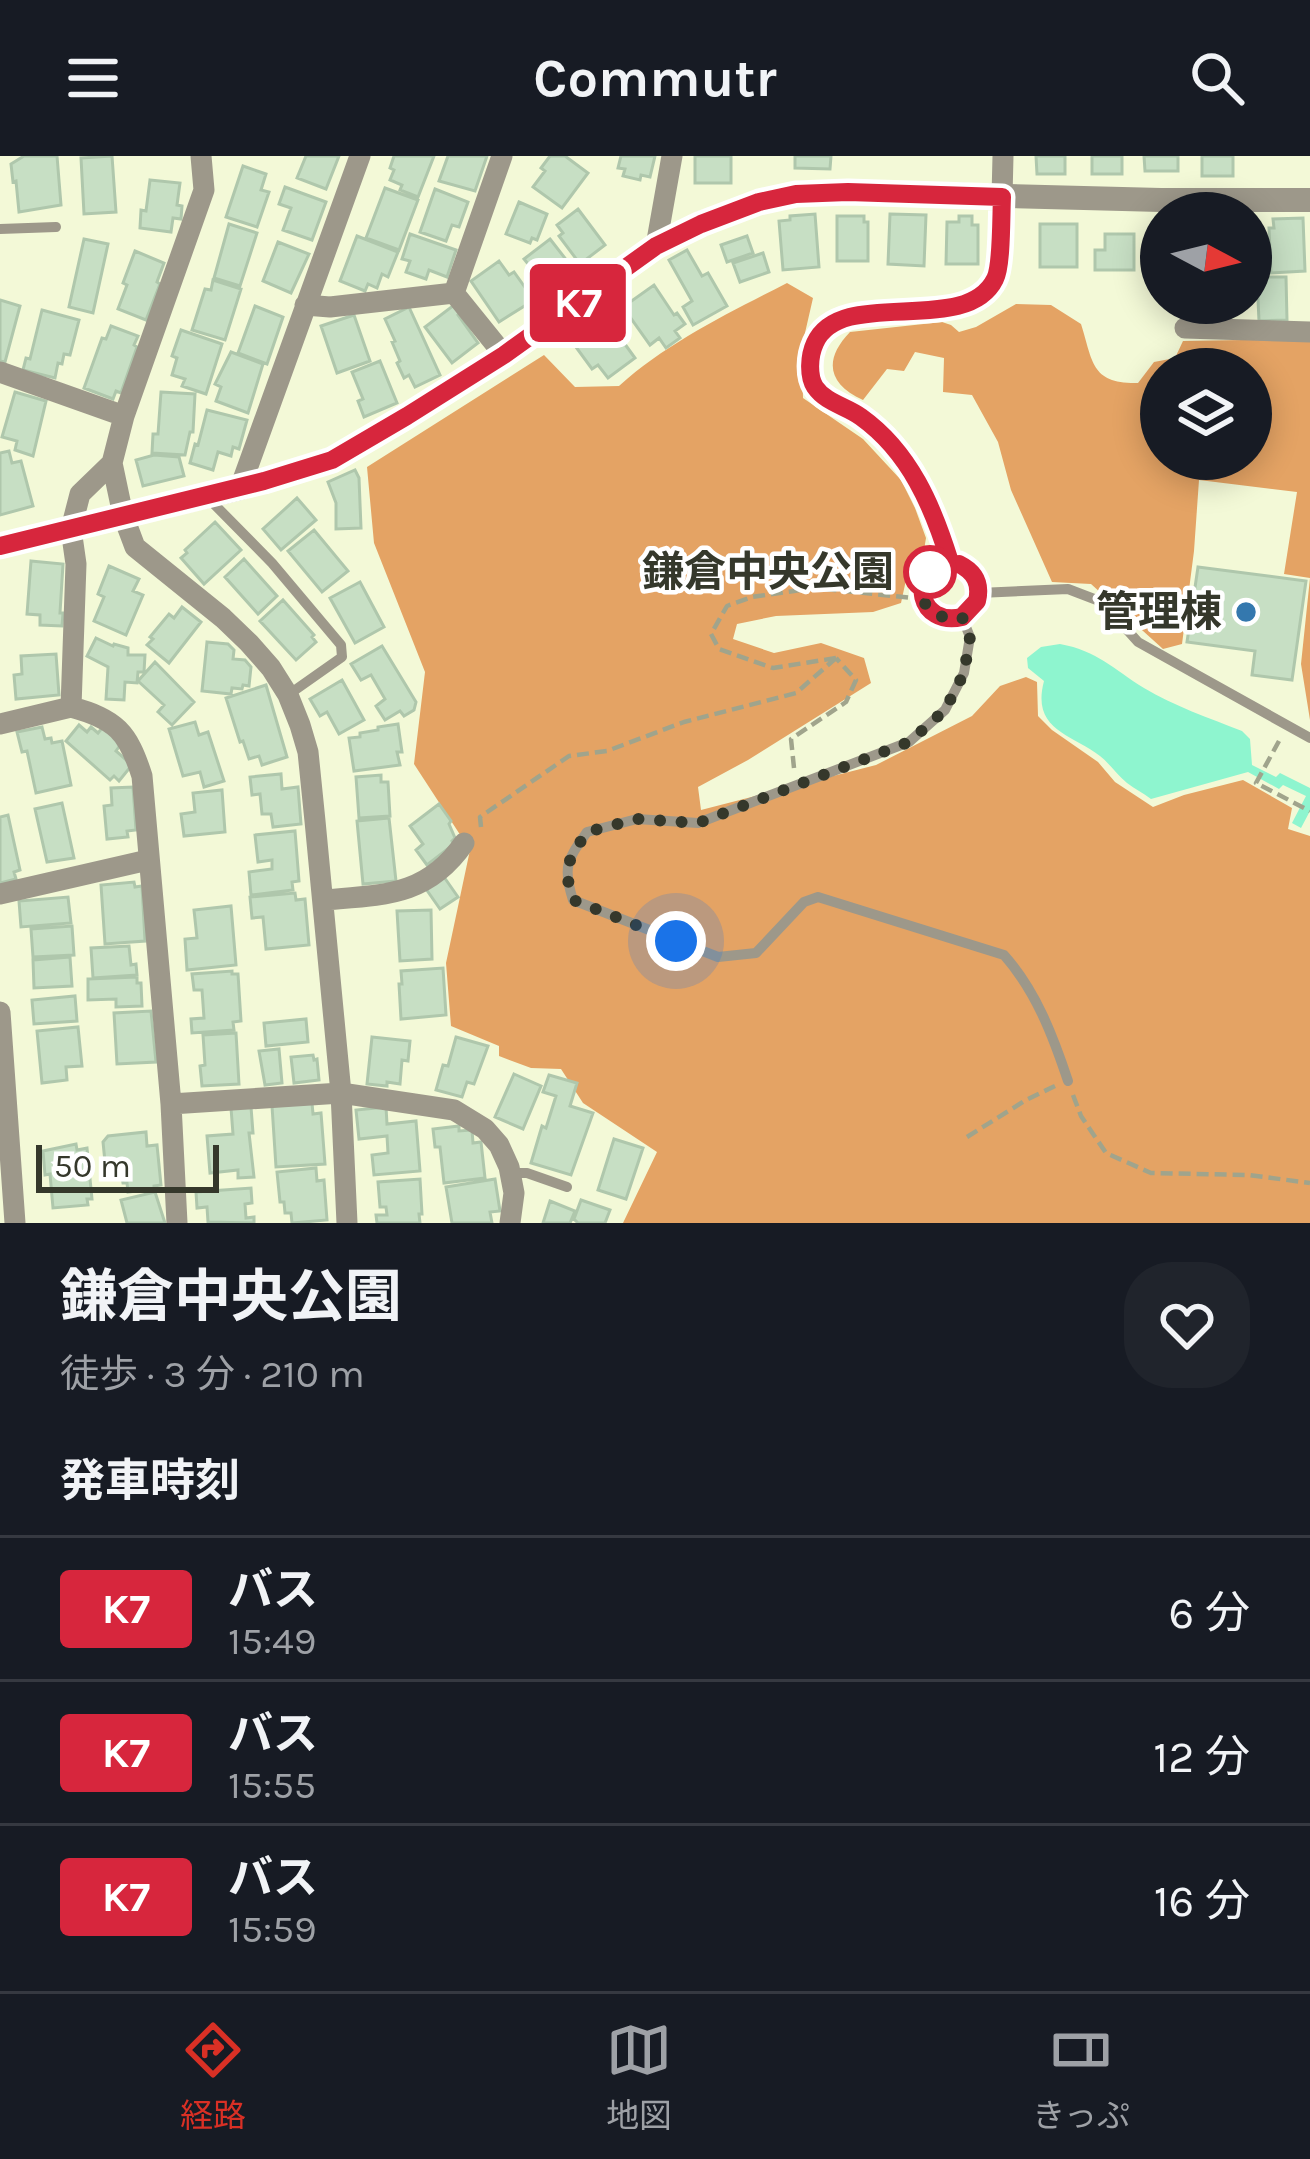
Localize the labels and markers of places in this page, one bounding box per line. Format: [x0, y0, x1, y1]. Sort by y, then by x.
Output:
place label: 鎌倉中央公園 [642, 547, 894, 597]
marker: 鎌倉中央公園 [905, 547, 955, 597]
place label: 管理棟 [1096, 587, 1222, 637]
marker: 管理棟 [1233, 599, 1259, 625]

